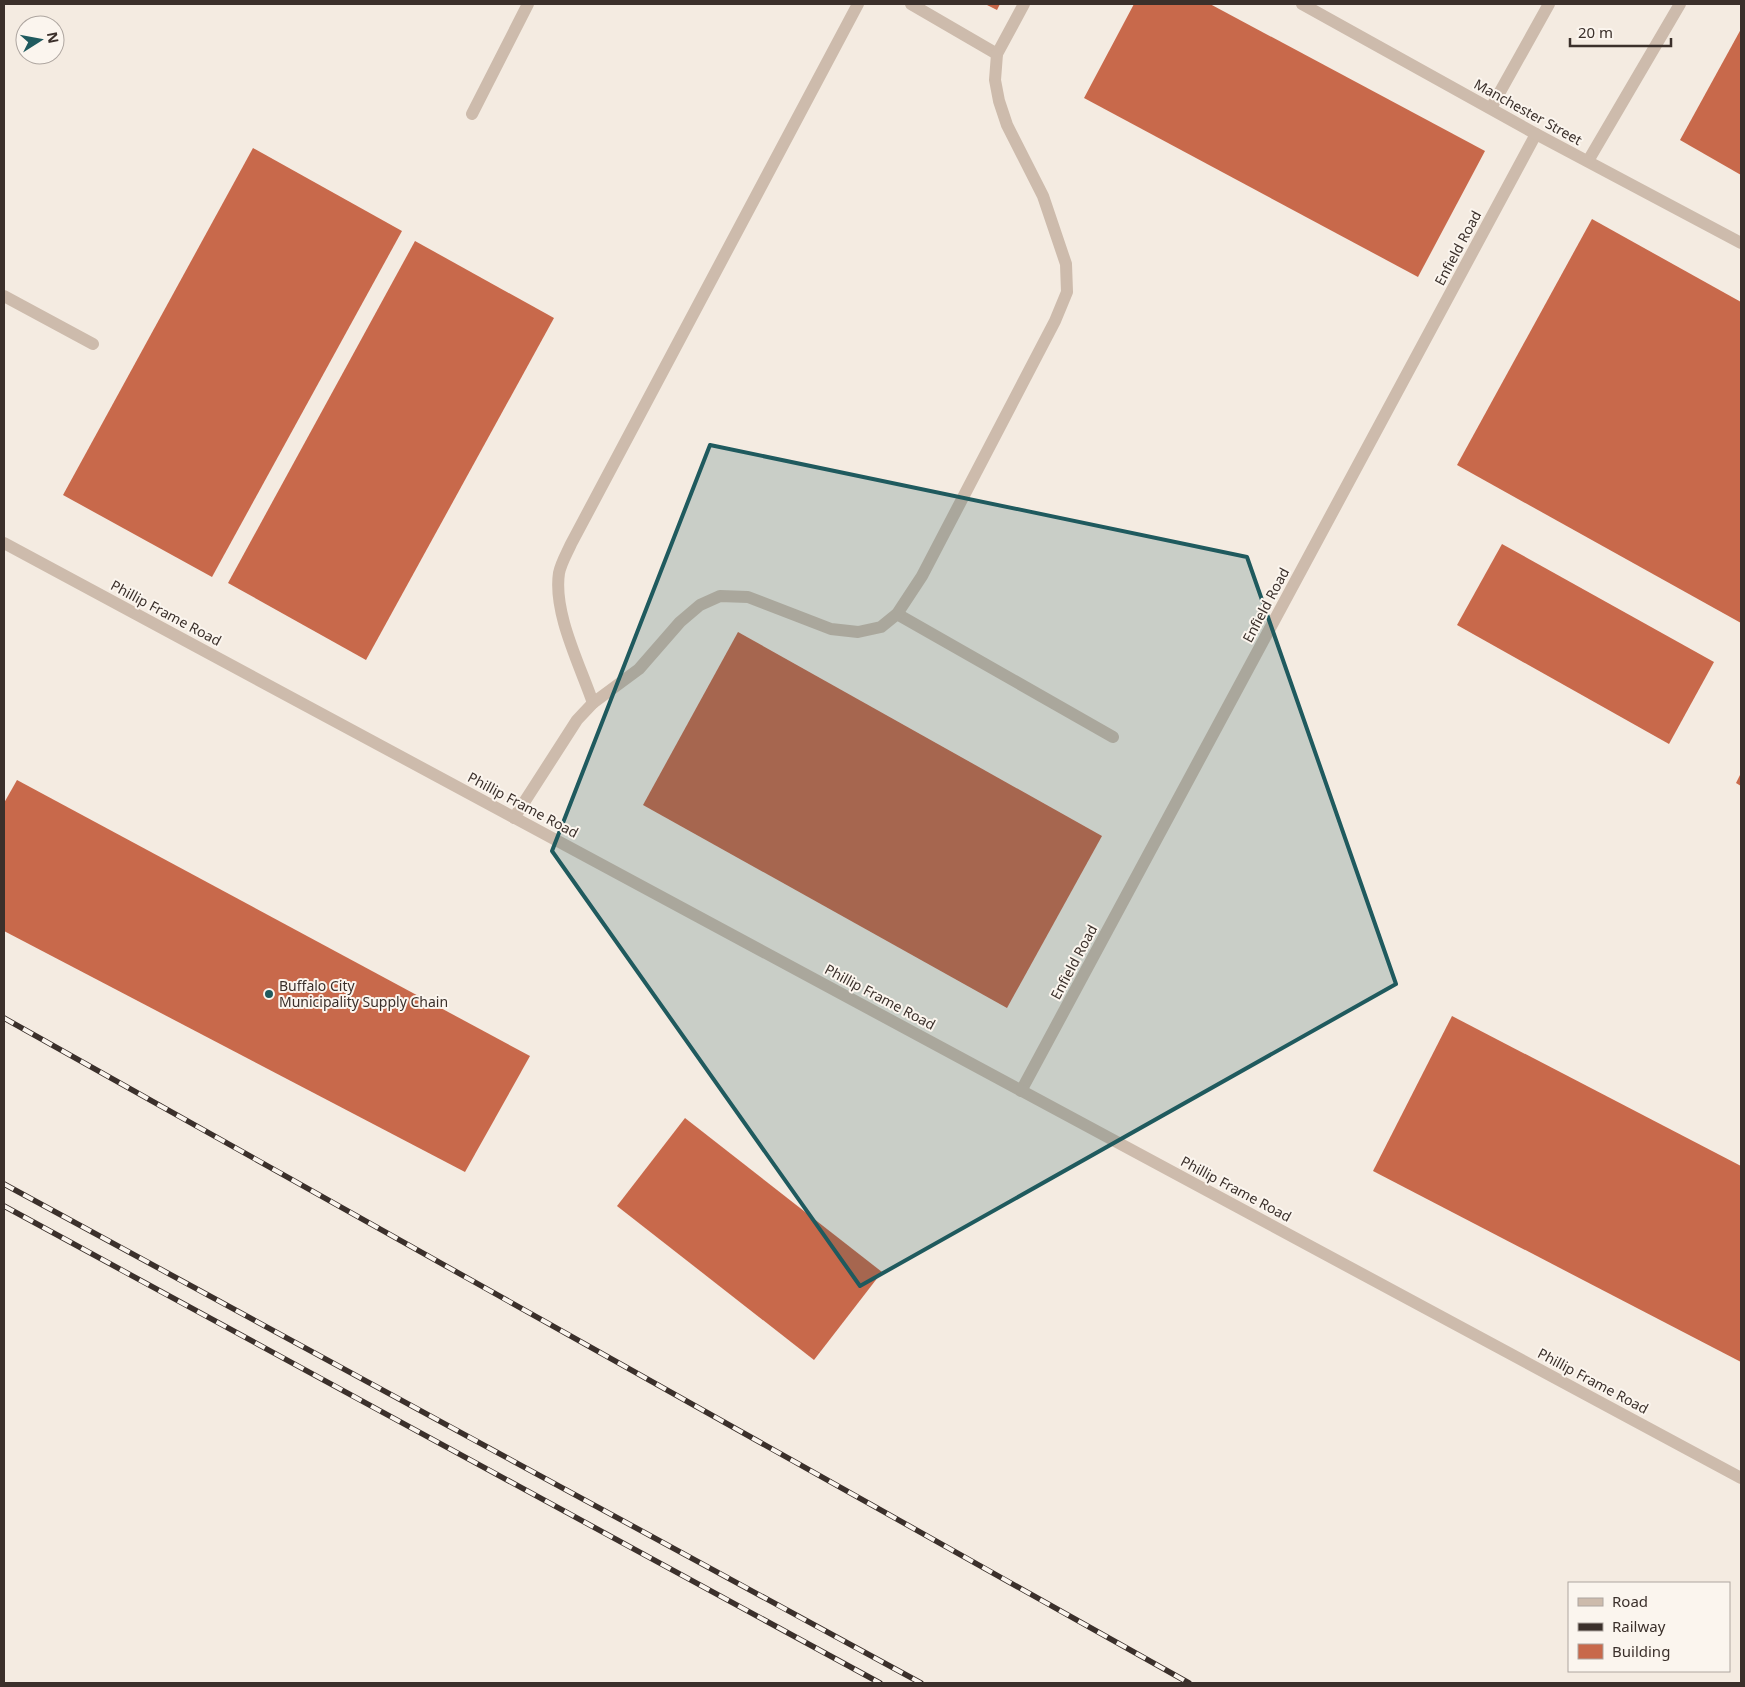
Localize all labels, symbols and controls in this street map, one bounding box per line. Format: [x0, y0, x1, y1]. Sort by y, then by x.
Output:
north arrow [15, 15, 65, 65]
scale bar [1570, 15, 1671, 47]
text: 20 m [1578, 22, 1613, 42]
text: N [43, 30, 64, 45]
street label: Manchester Street [1471, 74, 1586, 149]
street label: Enfield Road [1430, 207, 1485, 289]
street label: Enfield Road [1238, 564, 1293, 646]
street label: Phillip Frame Road [108, 575, 225, 650]
street label: Phillip Frame Road [465, 767, 582, 842]
street label: Enfield Road [1046, 921, 1101, 1003]
street label: Phillip Frame Road [822, 959, 939, 1034]
place label: Buffalo City Municipality Supply Chain [279, 976, 448, 1011]
marker: Buffalo City Municipality Supply Chain [263, 988, 275, 1000]
street label: Phillip Frame Road [1178, 1151, 1295, 1226]
street label: Phillip Frame Road [1535, 1343, 1652, 1418]
legend [1568, 1582, 1730, 1672]
text: Road [1612, 1591, 1648, 1611]
text: Railway [1612, 1616, 1666, 1636]
text: Building [1612, 1641, 1670, 1661]

